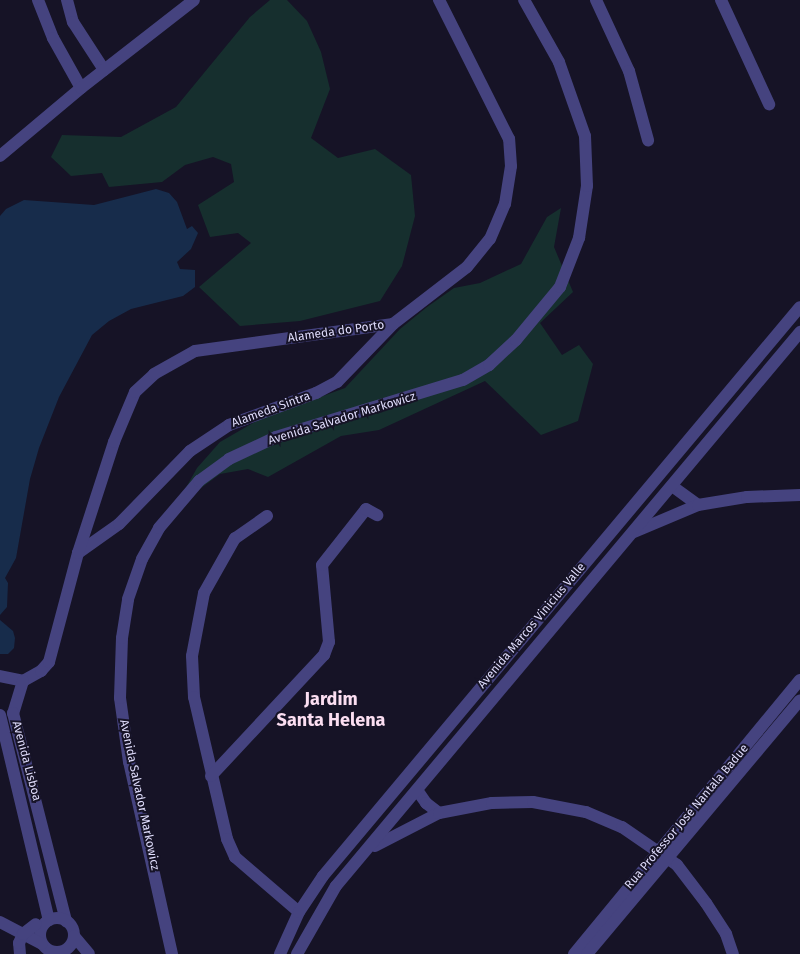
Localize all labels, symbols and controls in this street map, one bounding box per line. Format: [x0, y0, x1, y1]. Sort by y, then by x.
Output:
street label: Alameda do Porto [287, 318, 385, 346]
street label: Alameda Sintra [230, 389, 312, 431]
street label: Avenida Salvador Markowicz [266, 390, 418, 448]
street label: Avenida Marcos Vinicius Valle [475, 560, 589, 692]
district label: Jardim Santa Helena [277, 689, 385, 732]
street label: Avenida Salvador Markowicz [116, 718, 162, 872]
street label: Avenida Lisboa [8, 719, 44, 803]
street label: Rua Professor José Nantala Badue [622, 742, 752, 892]

